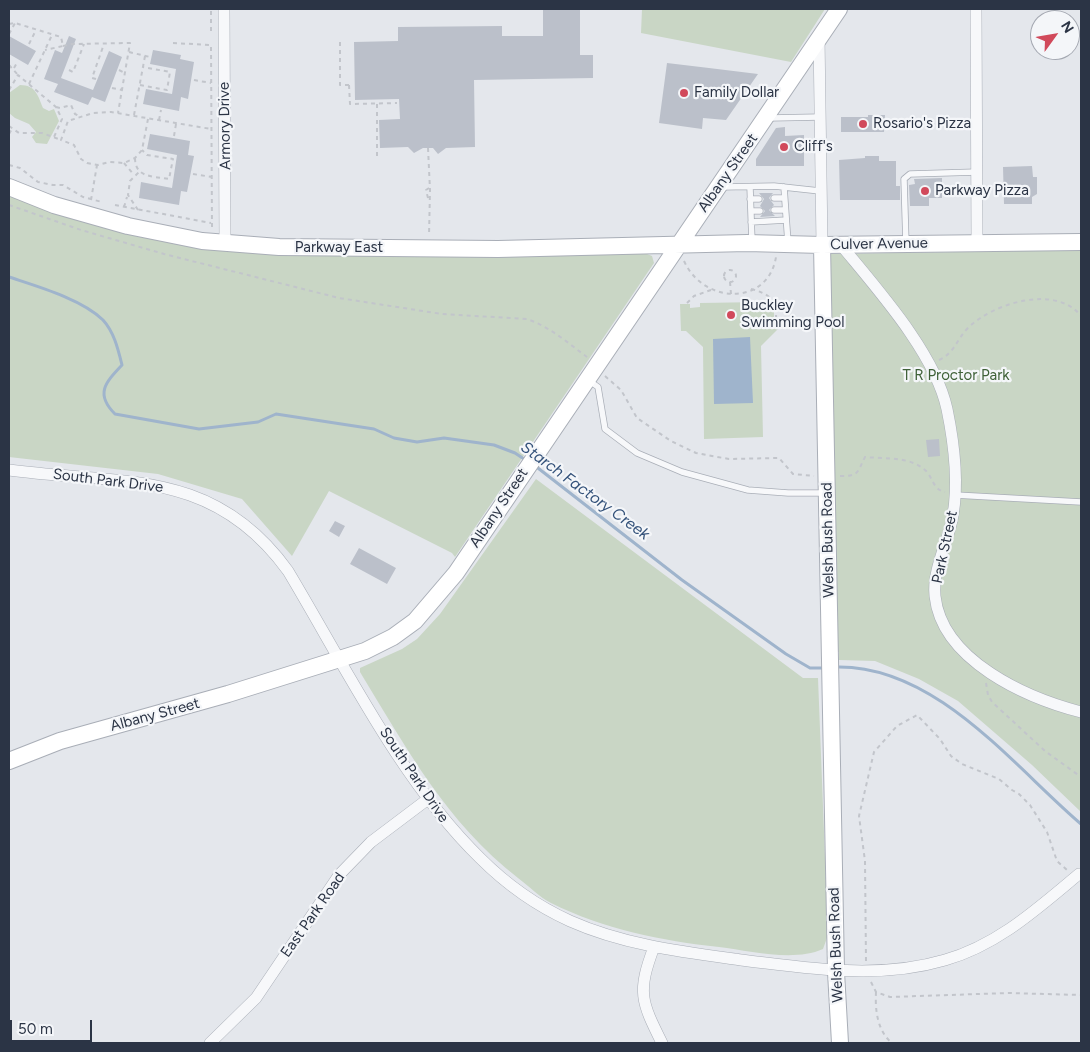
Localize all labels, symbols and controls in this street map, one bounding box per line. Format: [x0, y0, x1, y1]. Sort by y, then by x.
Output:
north arrow [1030, 10, 1080, 60]
text: N [1057, 18, 1077, 36]
street label: Armory Drive [215, 82, 235, 170]
place label: Family Dollar [694, 84, 779, 102]
marker: Family Dollar [678, 87, 690, 99]
place label: Rosario's Pizza [873, 115, 971, 133]
marker: Rosario's Pizza [857, 118, 869, 130]
street label: Albany Street [694, 130, 762, 216]
place label: Cliff's [794, 138, 833, 156]
marker: Cliff's [778, 141, 790, 153]
place label: Parkway Pizza [935, 182, 1029, 200]
marker: Parkway Pizza [919, 185, 931, 197]
street label: Culver Avenue [830, 234, 928, 254]
street label: Parkway East [295, 239, 383, 257]
place label: Buckley Swimming Pool [741, 297, 845, 332]
marker: Buckley Swimming Pool [725, 309, 737, 321]
park label: T R Proctor Park [902, 367, 1010, 385]
water label: Starch Factory Creek [517, 438, 653, 544]
street label: South Park Drive [52, 465, 164, 497]
street label: Albany Street [466, 465, 532, 551]
street label: Welsh Bush Road [818, 482, 838, 598]
street label: Park Street [928, 509, 962, 585]
street label: Albany Street [108, 694, 202, 736]
street label: South Park Drive [376, 724, 452, 826]
street label: East Park Road [277, 869, 349, 961]
street label: Welsh Bush Road [825, 887, 847, 1003]
scale bar [12, 1010, 95, 1042]
text: 50 m [18, 1020, 53, 1038]

